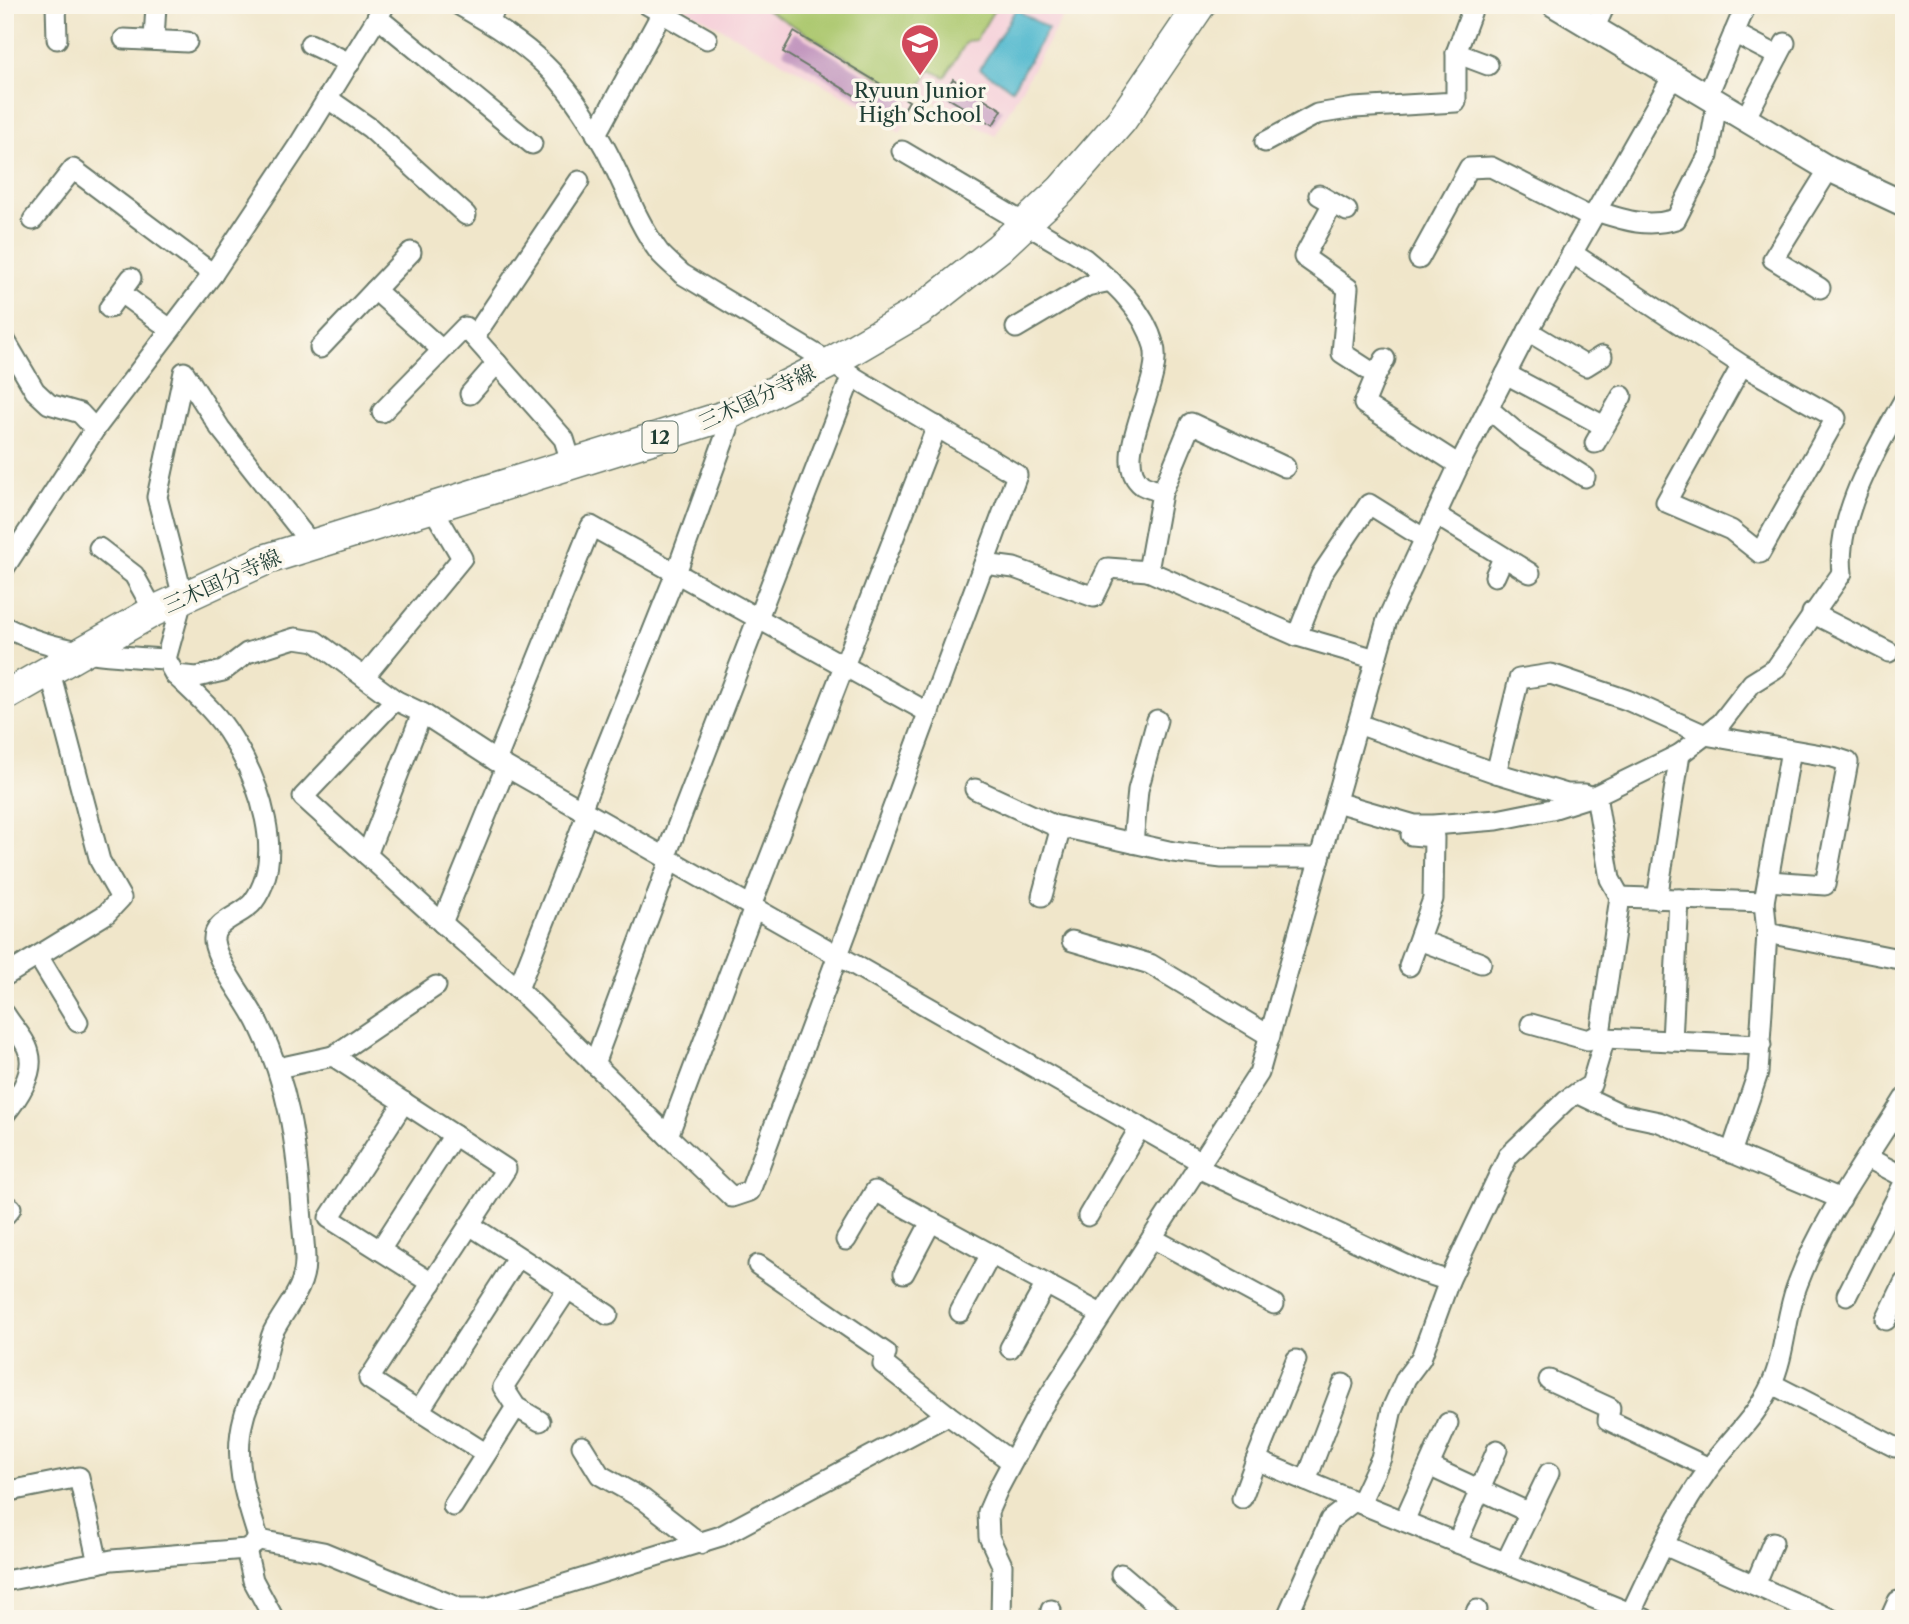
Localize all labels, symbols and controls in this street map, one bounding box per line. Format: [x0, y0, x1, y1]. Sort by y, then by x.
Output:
school or university icon: Ryuun Junior High School [899, 22, 941, 77]
place label: Ryuun Junior High School [854, 78, 986, 127]
street label: 三木国分寺線 [695, 359, 819, 435]
road number: 12 [642, 422, 678, 452]
street label: 三木国分寺線 [159, 544, 285, 618]

